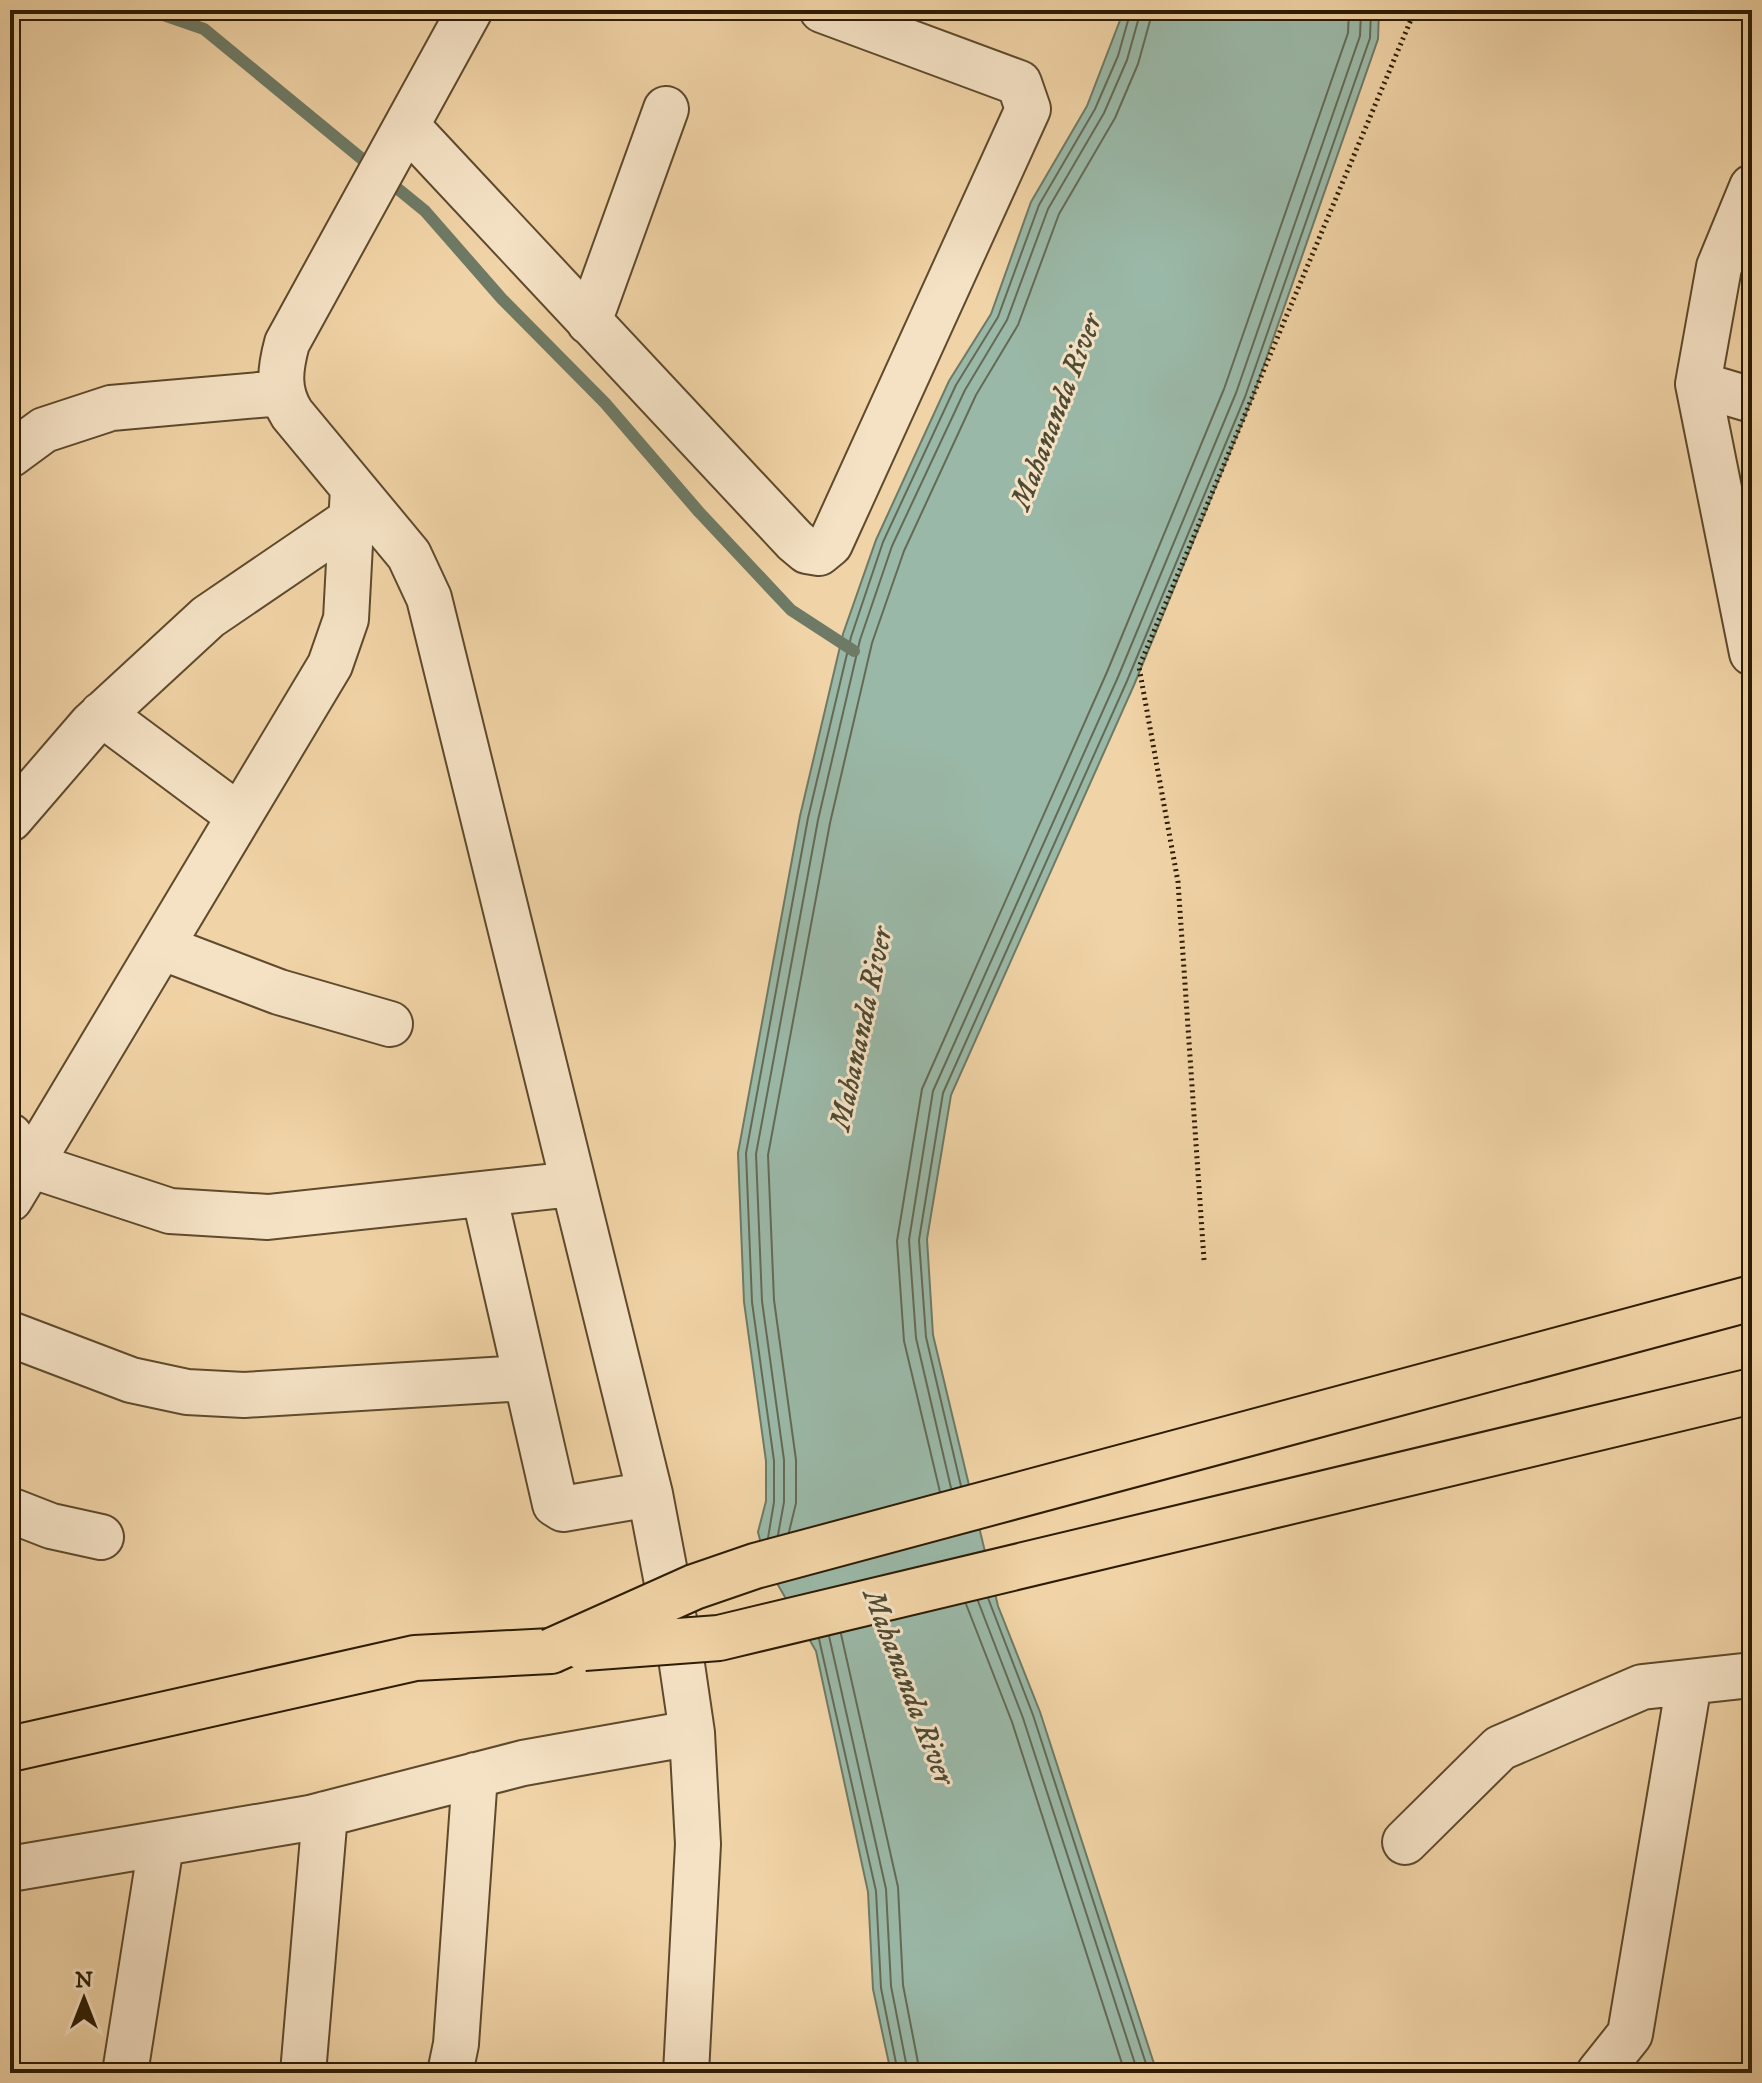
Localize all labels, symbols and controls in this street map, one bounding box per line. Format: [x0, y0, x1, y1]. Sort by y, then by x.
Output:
water label: Mahananda River [1002, 307, 1112, 517]
water label: Mahananda River [822, 922, 902, 1136]
water label: Mahananda River [853, 1582, 963, 1792]
north arrow [44, 1959, 124, 2039]
text: N [75, 1967, 93, 1994]

